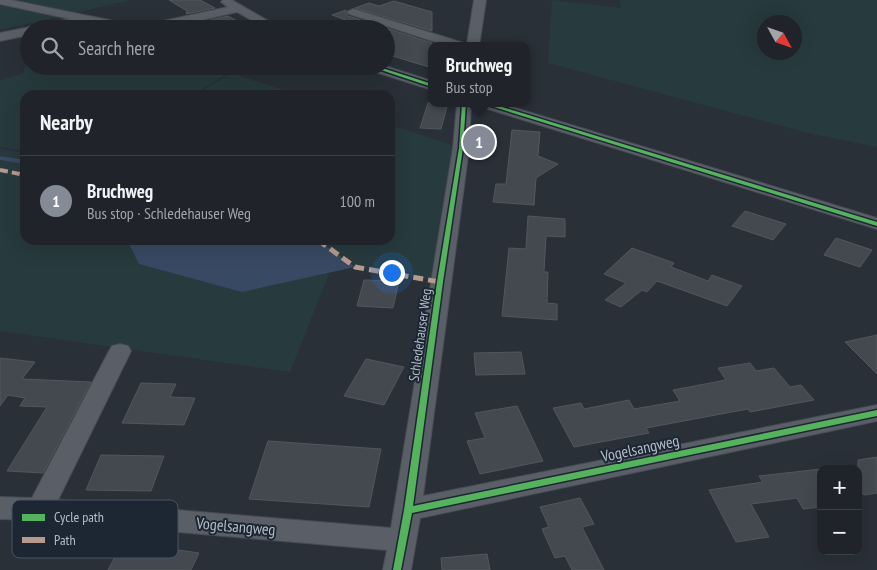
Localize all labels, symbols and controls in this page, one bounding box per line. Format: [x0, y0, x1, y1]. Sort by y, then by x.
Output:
north arrow [757, 15, 802, 60]
search box [20, 20, 395, 75]
icon: search [38, 34, 66, 62]
text: Search here [78, 36, 155, 60]
popup [428, 42, 530, 107]
text: Bruchweg [446, 53, 512, 77]
text: Bus stop [446, 77, 493, 97]
text: Nearby [40, 109, 93, 136]
pin: 1 [463, 123, 495, 161]
text: Bruchweg [87, 179, 153, 203]
text: 1 [52, 191, 60, 211]
text: 100 m [340, 191, 375, 211]
text: Bus stop · Schledehauser Weg [87, 203, 251, 223]
your location [379, 260, 405, 286]
street label: Schledehauser Weg [405, 287, 435, 383]
street label: Vogelsangweg [598, 430, 681, 466]
map controls [817, 465, 862, 555]
button: + [817, 465, 862, 510]
legend [12, 500, 178, 558]
text: Cycle path [54, 508, 104, 526]
button: − [817, 510, 862, 555]
street label: Vogelsangweg [195, 512, 276, 539]
text: Path [54, 531, 76, 549]

